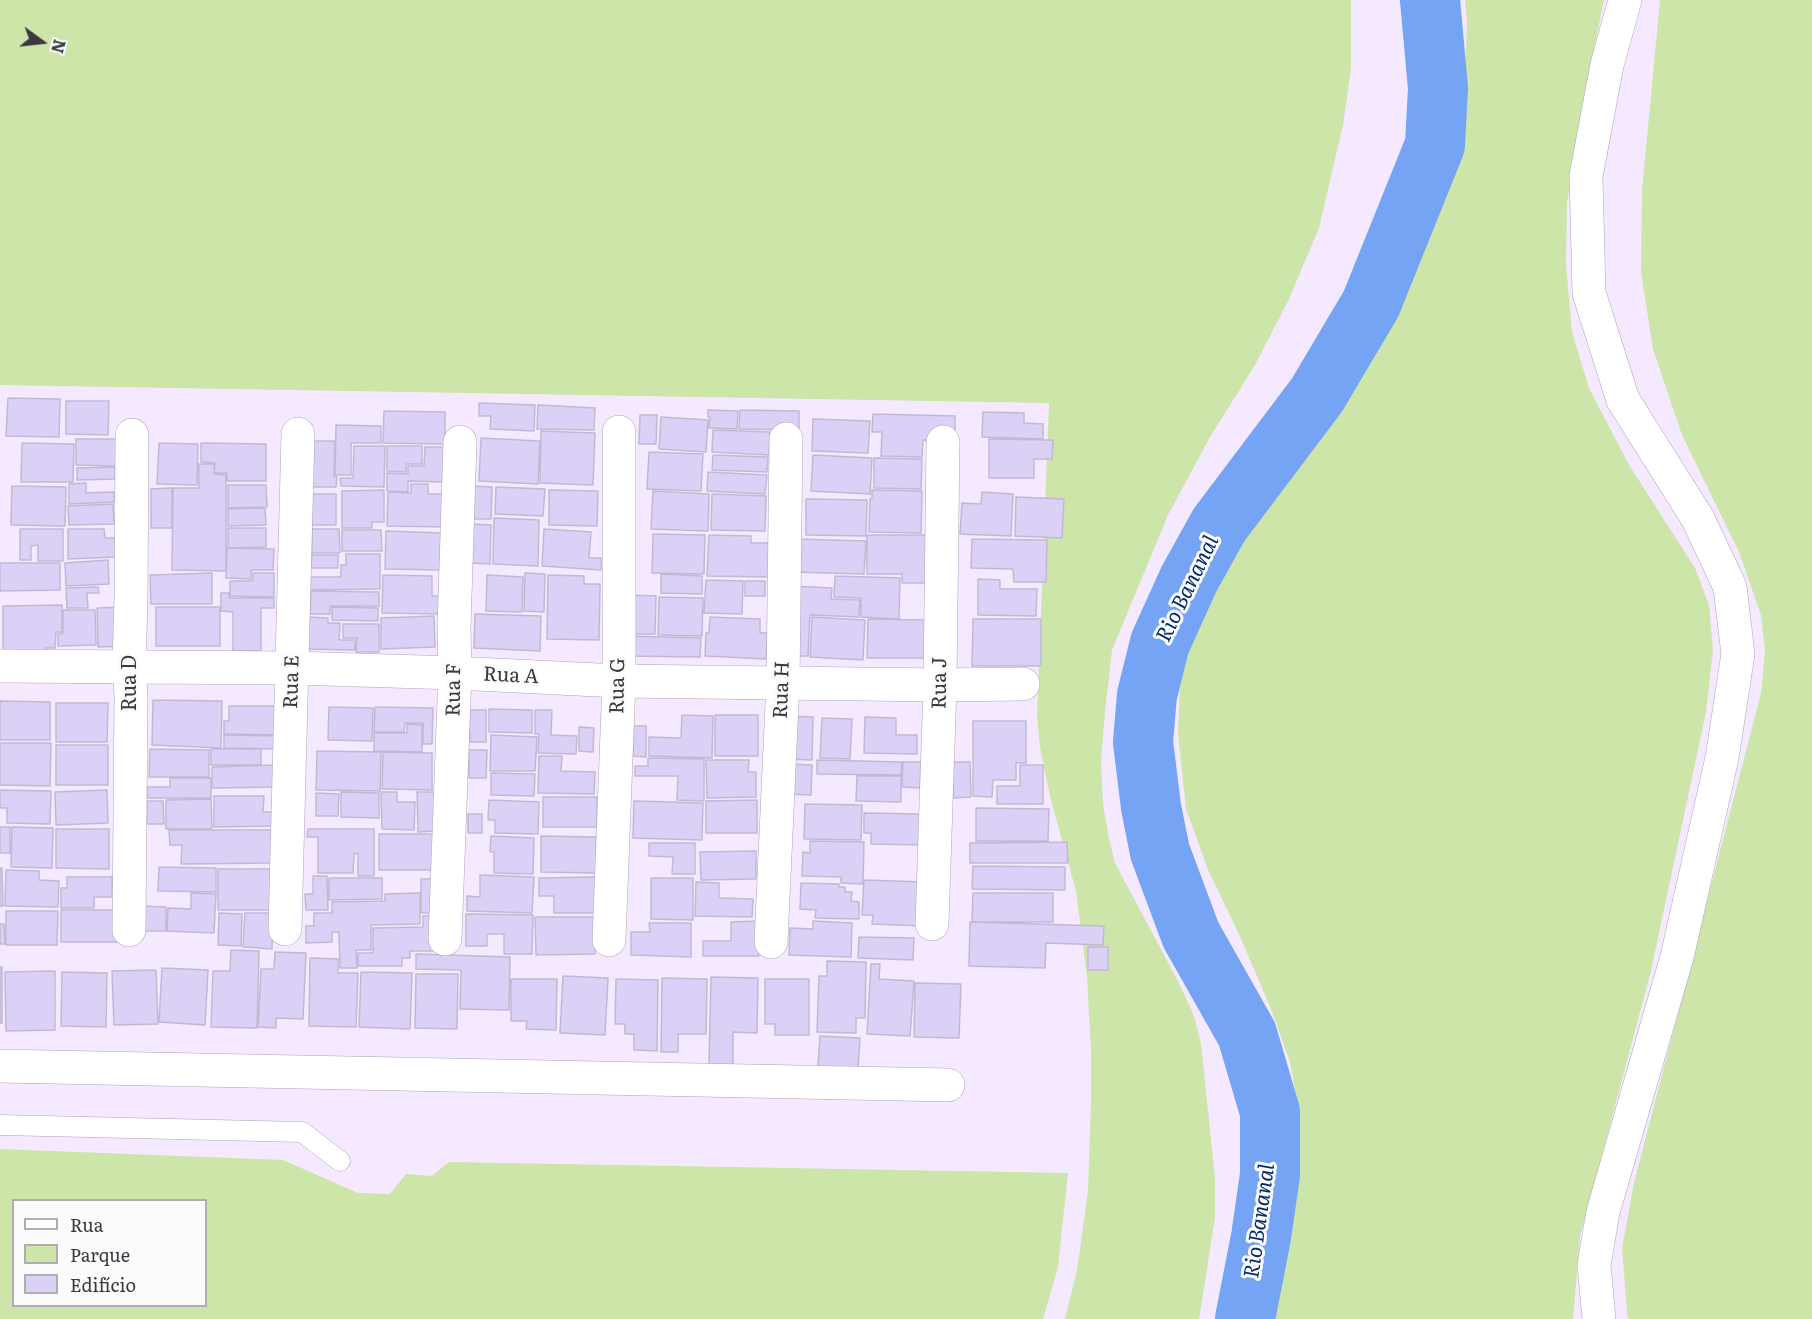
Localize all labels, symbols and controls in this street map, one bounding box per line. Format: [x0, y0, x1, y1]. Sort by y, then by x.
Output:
north arrow [12, 12, 72, 72]
text: N [46, 37, 73, 56]
water label: Rio Bananal [1151, 532, 1225, 646]
street label: Rua D [118, 655, 142, 711]
street label: Rua E [279, 655, 305, 709]
street label: Rua J [928, 657, 952, 709]
street label: Rua G [606, 658, 630, 714]
street label: Rua H [769, 661, 795, 719]
street label: Rua F [442, 663, 466, 717]
street label: Rua A [483, 663, 539, 689]
water label: Rio Bananal [1240, 1162, 1280, 1280]
legend [12, 1199, 207, 1307]
text: Rua [70, 1211, 103, 1238]
text: Parque [70, 1241, 130, 1268]
text: Edifício [70, 1271, 136, 1298]

